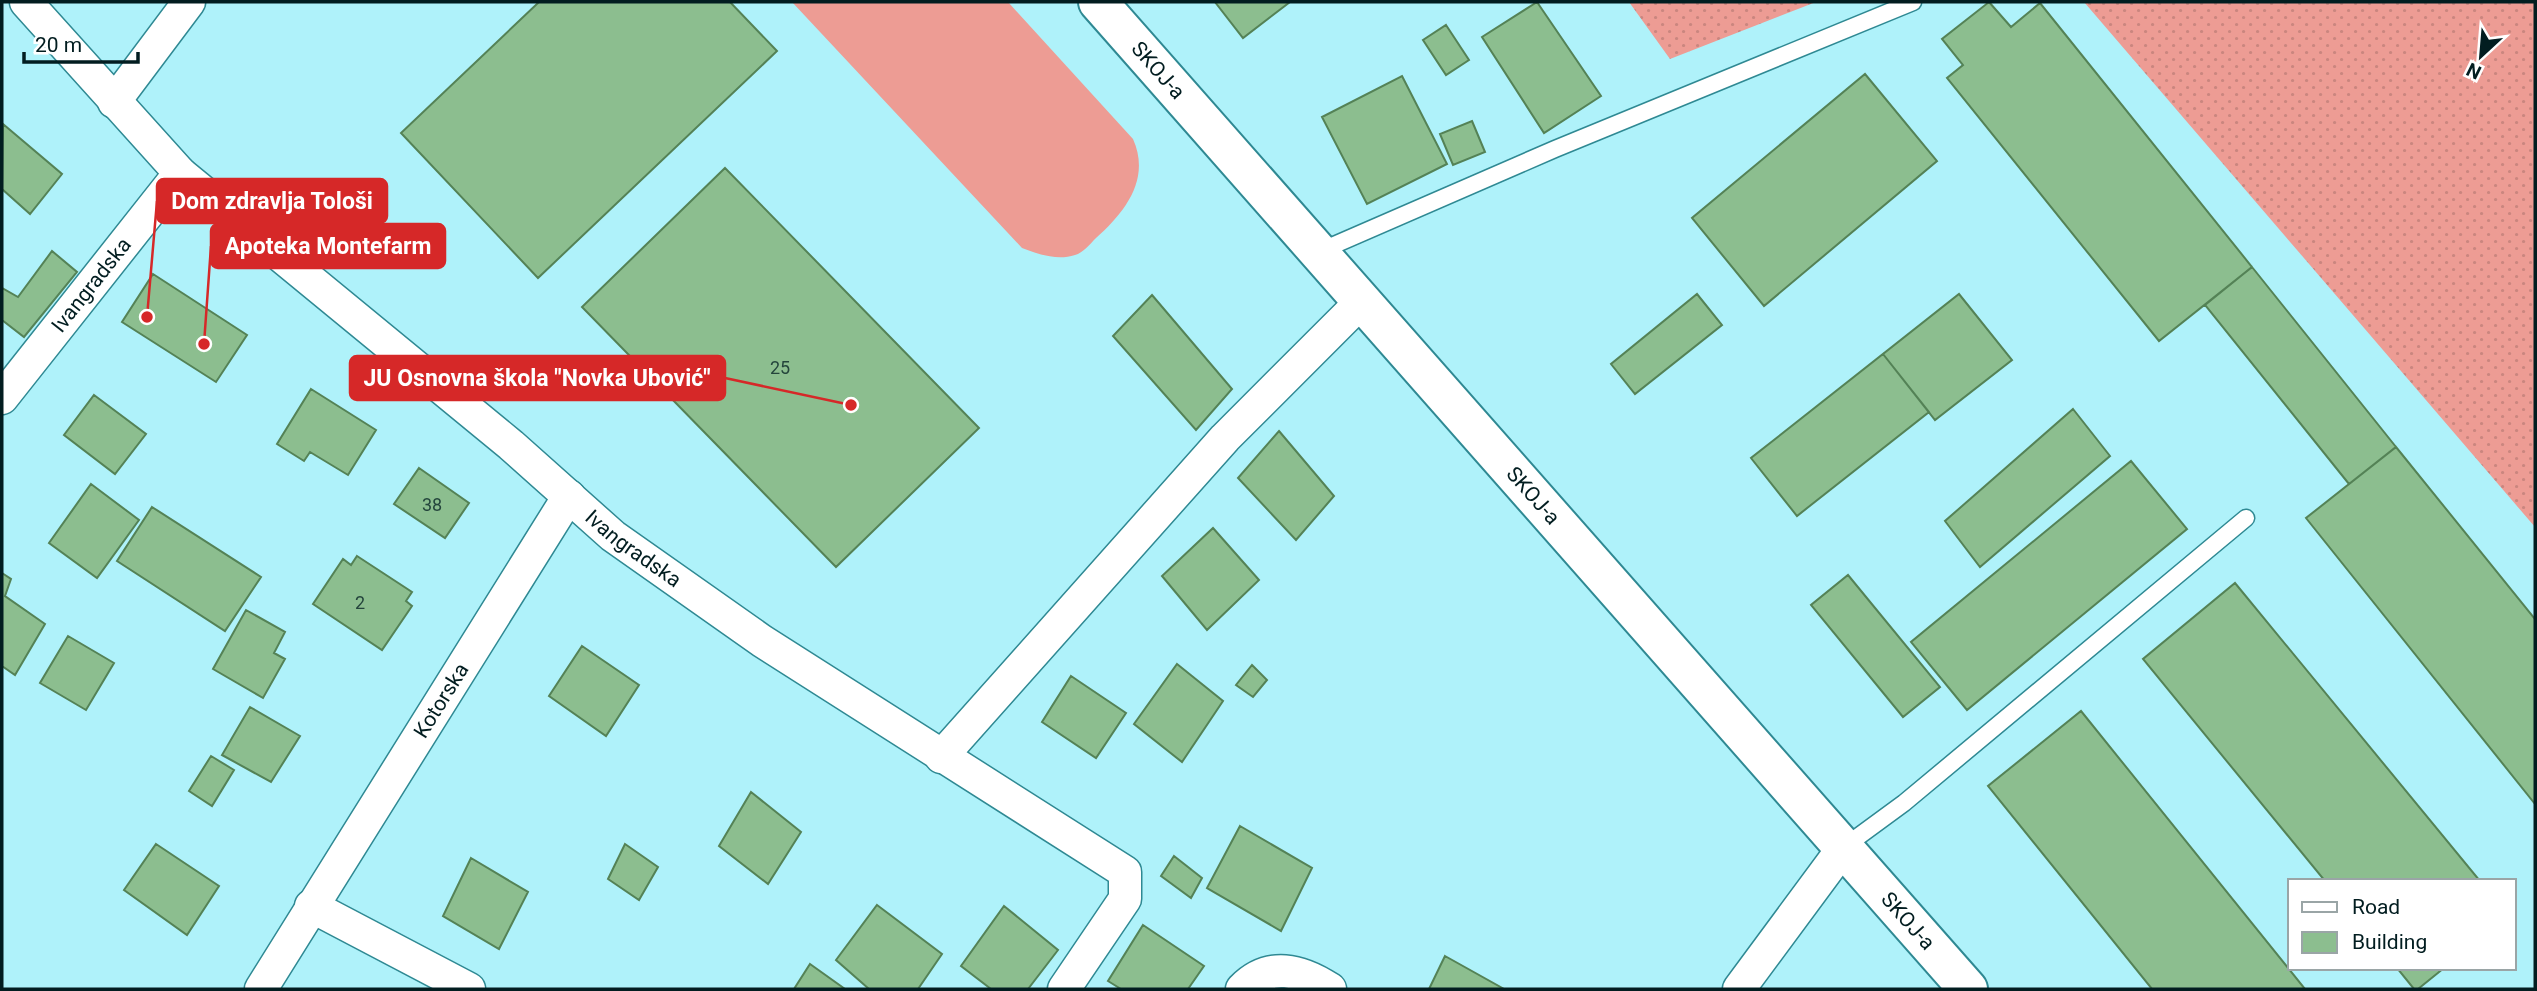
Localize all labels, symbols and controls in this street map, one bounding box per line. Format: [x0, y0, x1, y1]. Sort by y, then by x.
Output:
scale bar [24, 21, 138, 65]
north arrow [2446, 21, 2516, 91]
text: 20 m [35, 33, 82, 57]
street label: SKOJ-a [1126, 37, 1190, 104]
text: N [2463, 58, 2485, 84]
callout: Dom zdravlja Tološi [157, 179, 387, 223]
text: Dom zdravlja Tološi [171, 188, 373, 215]
callout: Apoteka Montefarm [211, 224, 445, 268]
street label: Ivangradska [47, 233, 136, 337]
text: Apoteka Montefarm [225, 233, 431, 260]
callout: JU Osnovna škola "Novka Ubović" [350, 356, 725, 400]
house number: 25 [770, 357, 790, 378]
text: JU Osnovna škola "Novka Ubović" [363, 365, 711, 392]
street label: SKOJ-a [1501, 462, 1565, 529]
house number: 38 [422, 494, 442, 515]
street label: Ivangradska [580, 505, 686, 592]
house number: 2 [355, 592, 365, 613]
street label: Kotorska [409, 659, 473, 742]
legend [2288, 879, 2516, 970]
street label: SKOJ-a [1876, 887, 1940, 955]
text: Road [2352, 895, 2400, 919]
text: Building [2352, 930, 2427, 954]

